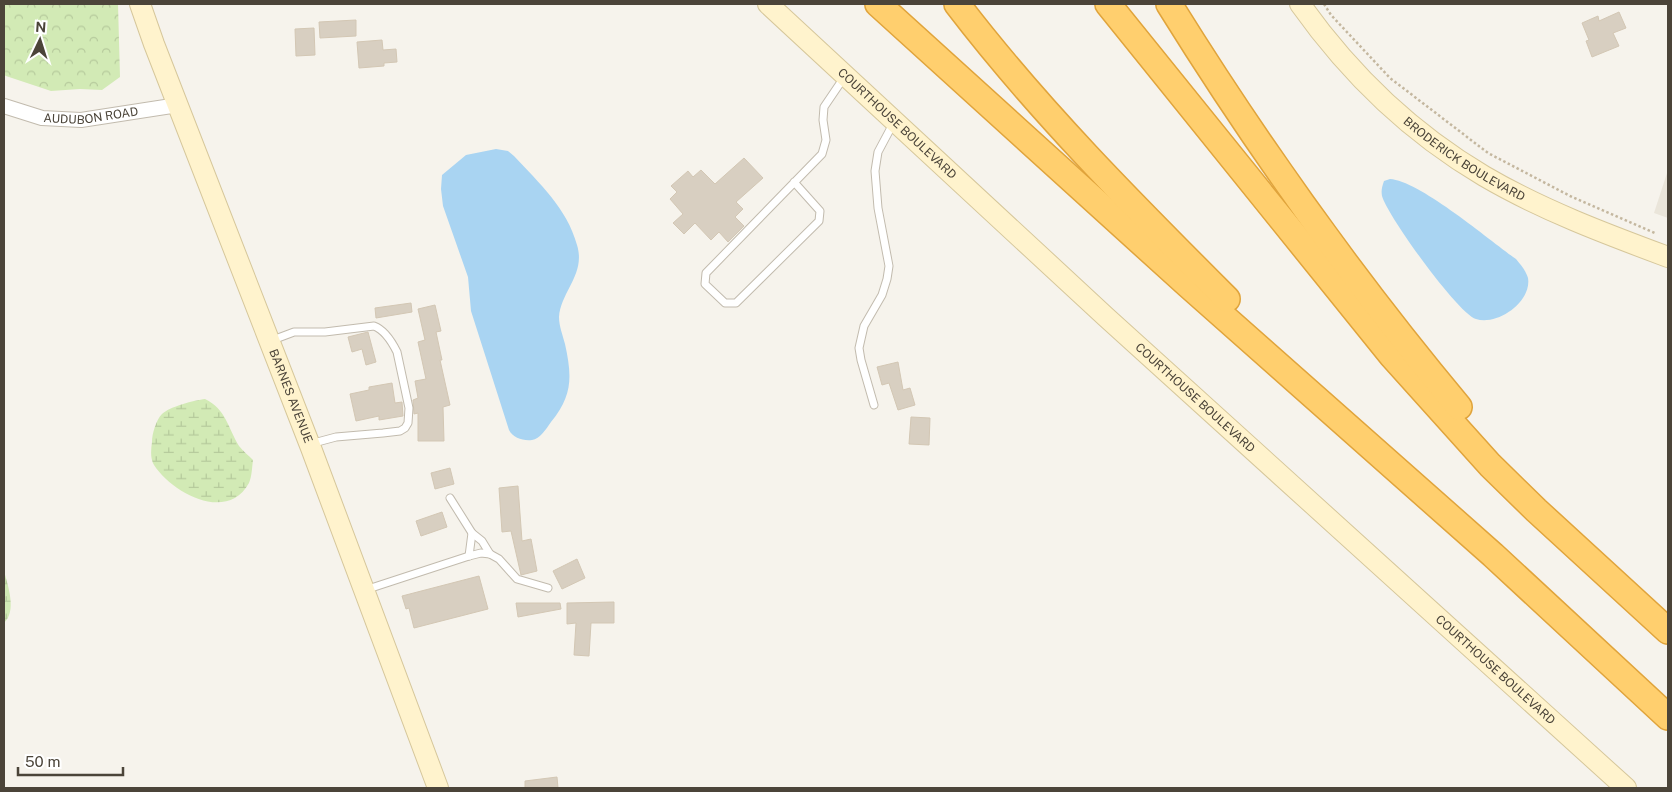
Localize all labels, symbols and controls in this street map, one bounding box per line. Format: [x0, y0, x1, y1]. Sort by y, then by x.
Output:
north arrow [15, 15, 65, 65]
text: N [35, 19, 47, 35]
street label: COURTHOUSE BOULEVARD [835, 65, 959, 182]
street label: AUDUBON ROAD [43, 104, 139, 127]
street label: BRODERICK BOULEVARD [1401, 114, 1527, 204]
street label: COURTHOUSE BOULEVARD [1133, 340, 1258, 455]
street label: BARNES AVENUE [266, 347, 315, 445]
street label: COURTHOUSE BOULEVARD [1433, 612, 1558, 727]
scale bar [18, 744, 122, 776]
text: 50 m [25, 753, 60, 770]

